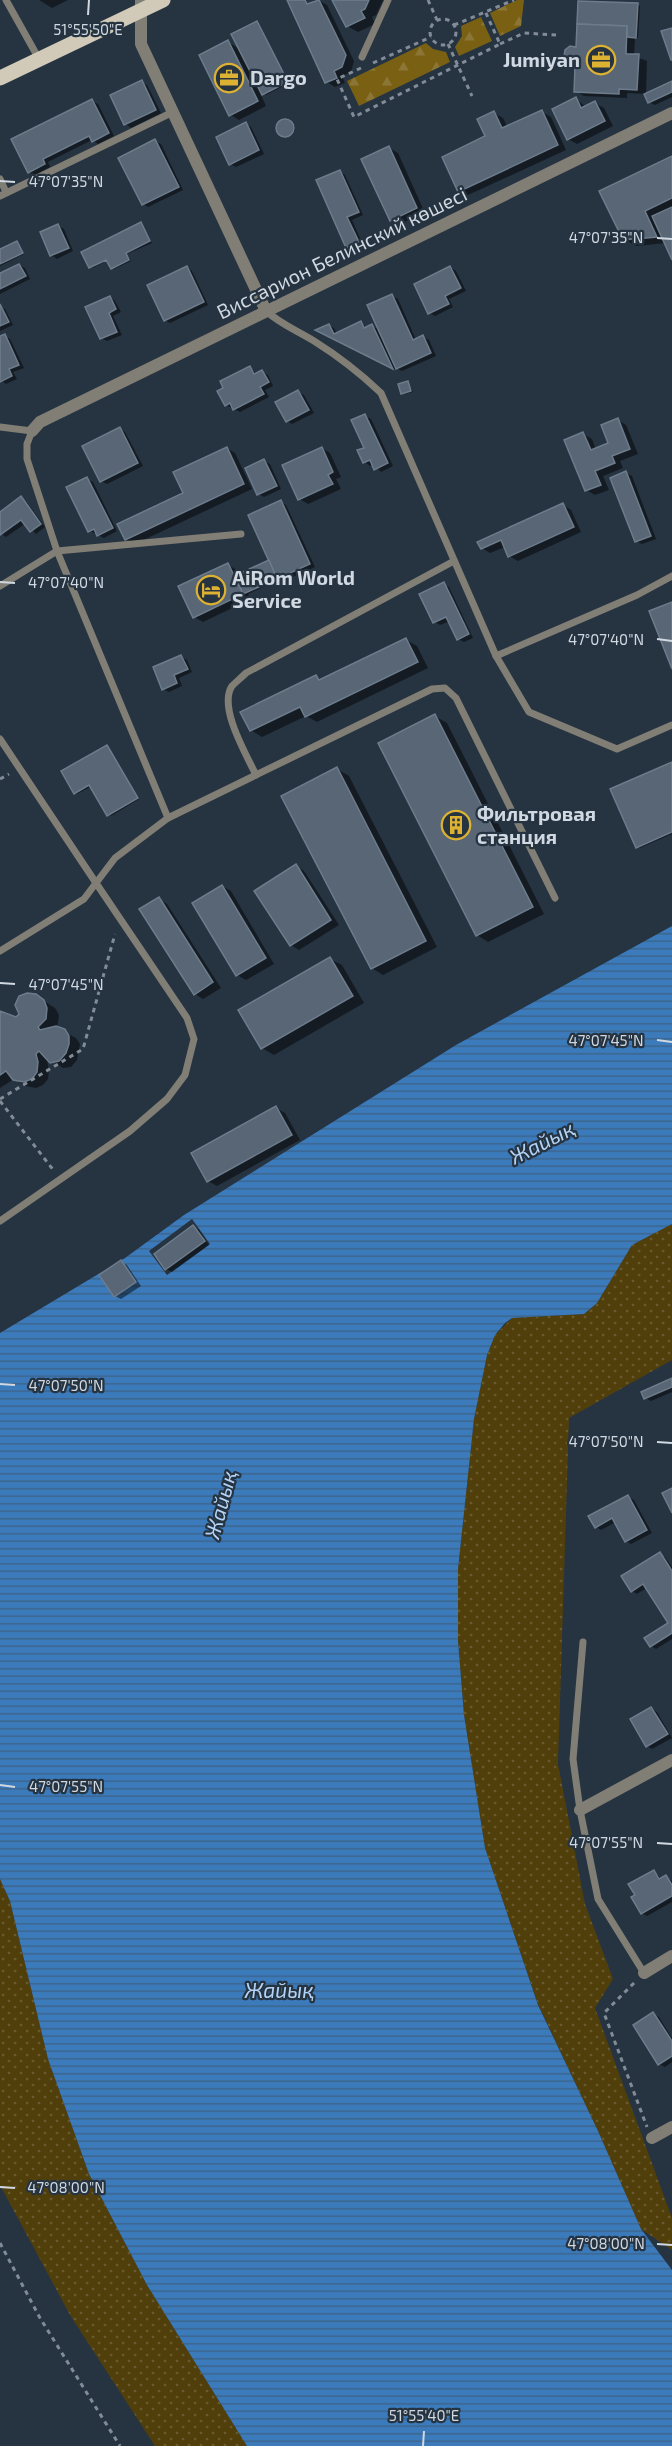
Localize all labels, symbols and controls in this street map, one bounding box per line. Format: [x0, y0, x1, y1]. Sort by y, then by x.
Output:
text: 51°55'50"E [53, 20, 123, 38]
office icon: Jumiyan [585, 44, 617, 76]
place label: Jumiyan [503, 47, 580, 72]
office icon: Dargo [213, 62, 245, 94]
place label: Dargo [250, 65, 307, 89]
text: 47°07'35"N [29, 172, 103, 190]
street label: Виссарион Белинский көшесі [213, 181, 471, 323]
text: 47°07'35"N [569, 228, 643, 246]
place label: AiRom World Service [232, 565, 355, 612]
text: 47°07'40"N [28, 573, 104, 591]
hotel icon: AiRom World Service [195, 574, 227, 606]
text: 47°07'40"N [568, 630, 644, 648]
place label: Фильтровая станция [477, 801, 596, 848]
building icon: Фильтровая станция [440, 809, 472, 841]
text: 47°07'45"N [28, 975, 104, 993]
text: 47°07'45"N [568, 1031, 644, 1049]
water label: Жайық [504, 1114, 578, 1169]
text: 47°07'50"N [28, 1376, 104, 1394]
text: 47°07'50"N [568, 1432, 644, 1450]
water label: Жайық [198, 1467, 241, 1542]
text: 47°07'55"N [29, 1777, 103, 1795]
text: 47°07'55"N [569, 1833, 643, 1851]
water label: Жайық [243, 1977, 314, 2002]
text: 47°08'00"N [27, 2178, 105, 2196]
text: 47°08'00"N [567, 2234, 645, 2252]
text: 51°55'40"E [389, 2406, 459, 2424]

